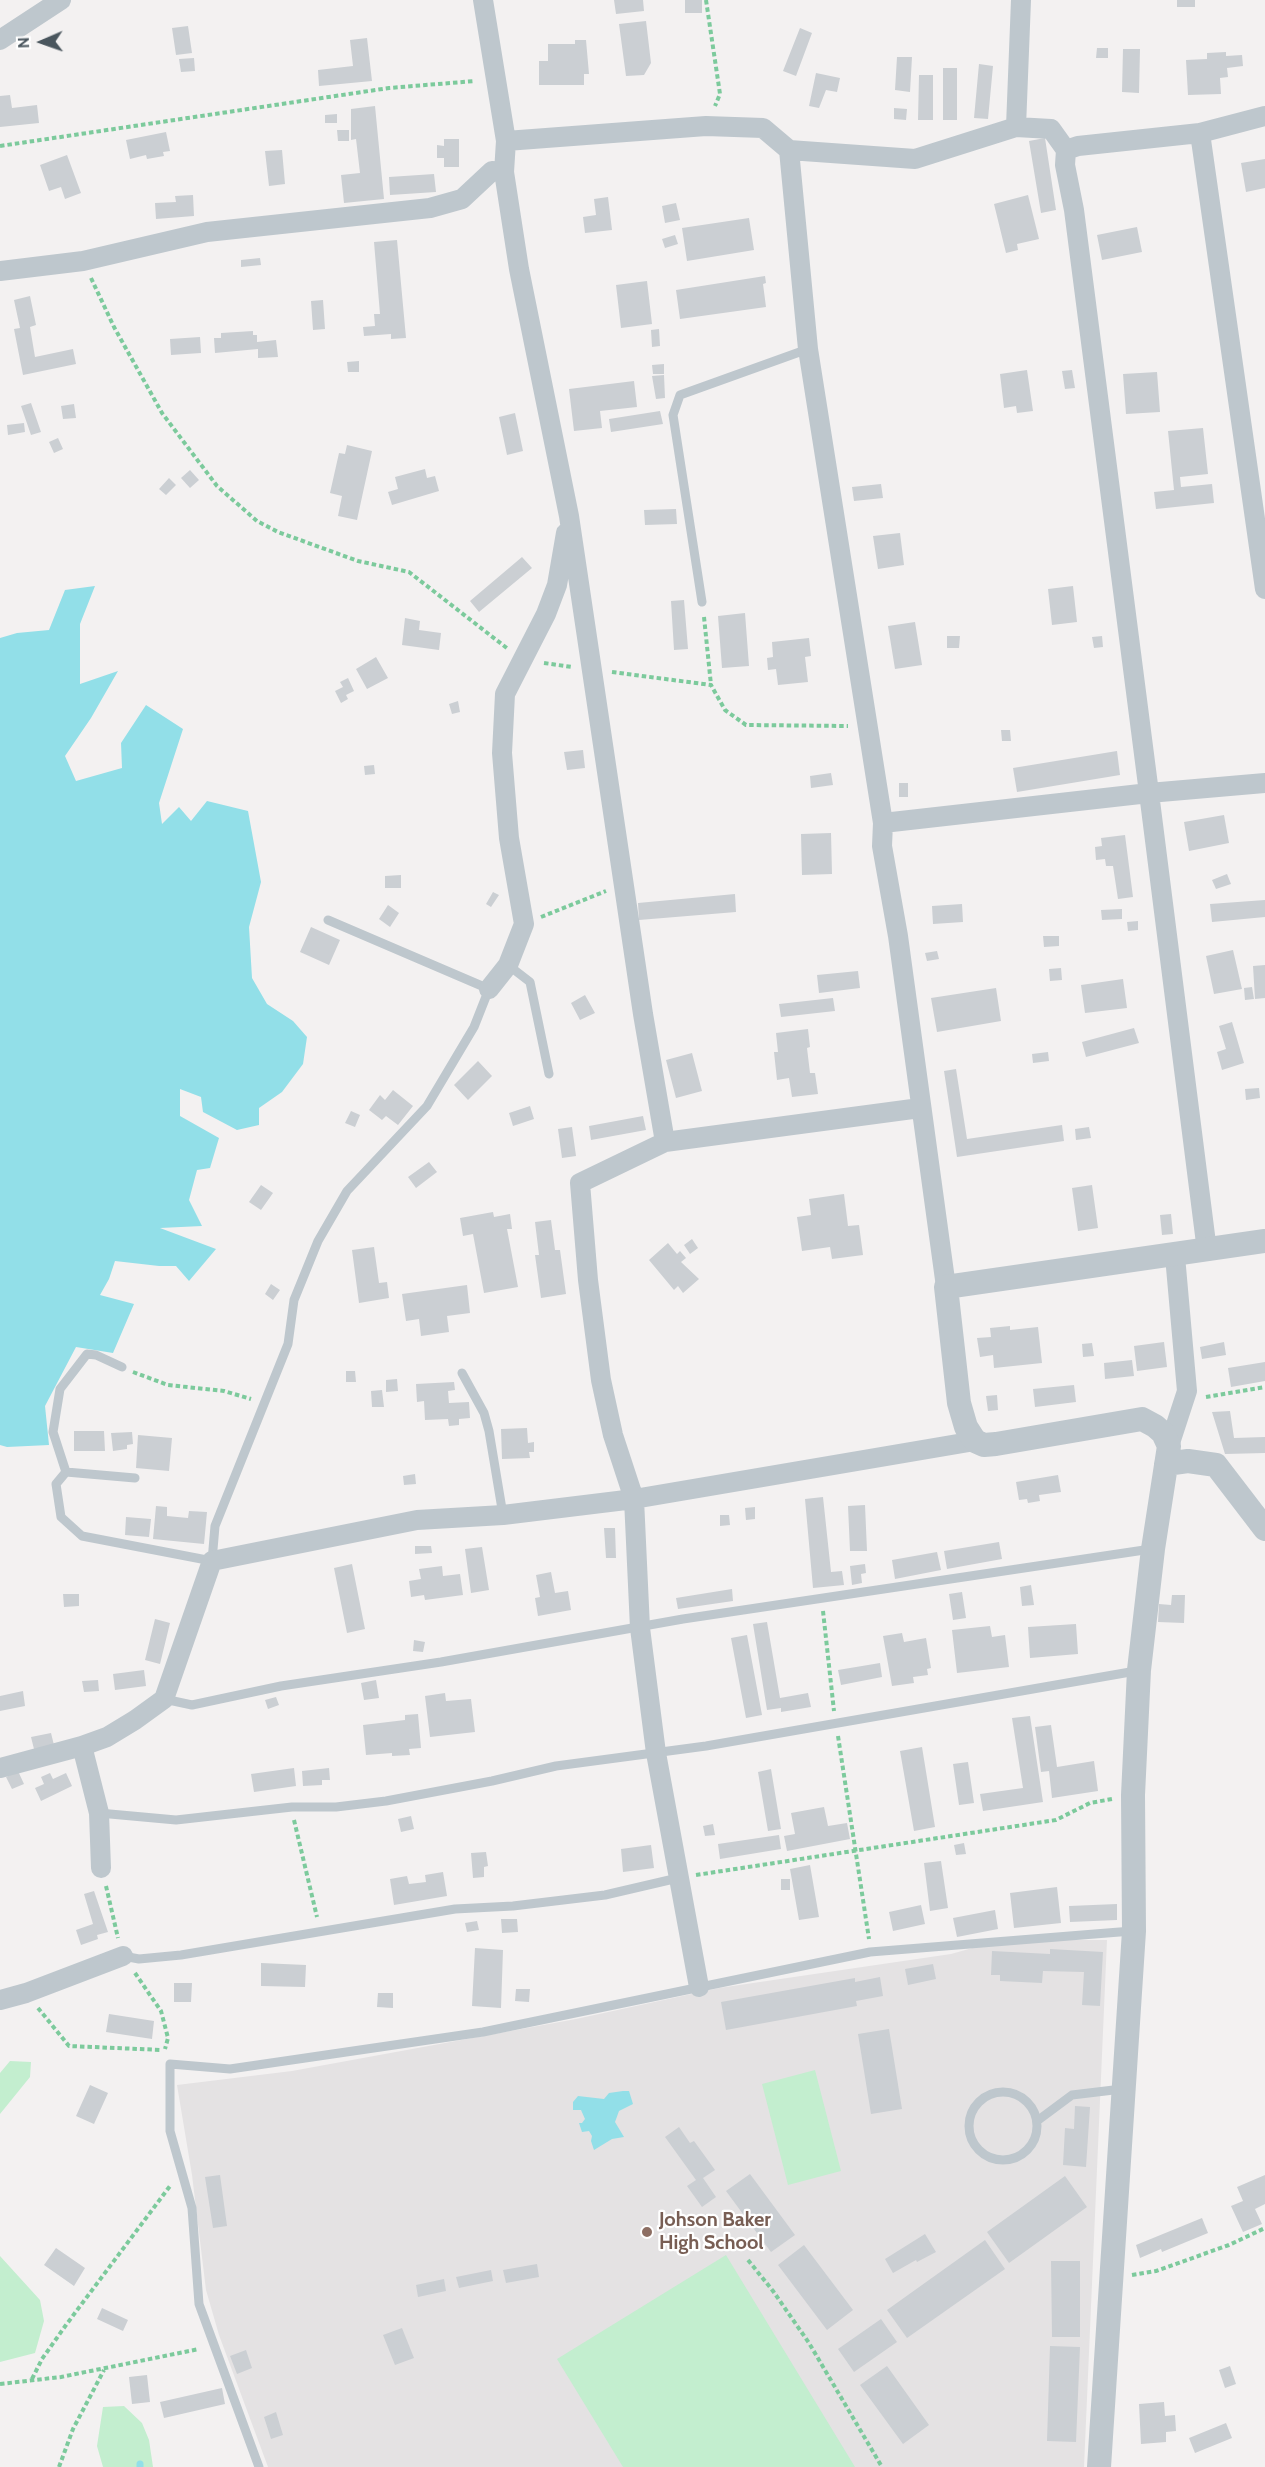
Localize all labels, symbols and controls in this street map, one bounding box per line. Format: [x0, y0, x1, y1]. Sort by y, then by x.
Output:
north arrow [12, 12, 72, 72]
text: N [14, 37, 33, 49]
place label: Johson Baker High School [659, 2208, 771, 2255]
marker: Johson Baker High School [640, 2225, 654, 2239]

